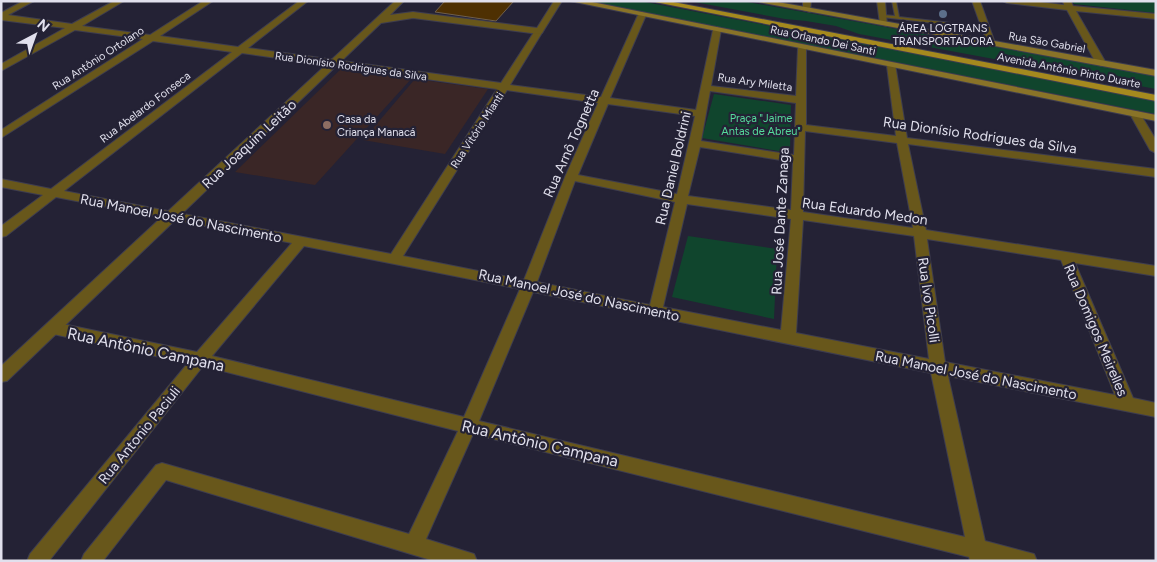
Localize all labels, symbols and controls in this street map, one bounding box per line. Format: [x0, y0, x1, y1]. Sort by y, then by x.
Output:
marker: ÁREA LOGTRANS TRANSPORTADORA [937, 8, 949, 20]
north arrow [10, 10, 60, 60]
text: N [34, 16, 53, 36]
place label: ÁREA LOGTRANS TRANSPORTADORA [893, 22, 994, 48]
street label: Rua Orlando Dei Santi [769, 23, 877, 58]
street label: Rua Antônio Ortolano [50, 24, 146, 93]
street label: Rua São Gabriel [1007, 29, 1086, 56]
street label: Rua Dionísio Rodrigues da Silva [274, 49, 428, 84]
street label: Avenida Antônio Pinto Duarte [996, 50, 1142, 91]
street label: Rua Abelardo Fonseca [98, 69, 193, 146]
street label: Rua Ary Miletta [717, 71, 793, 94]
street label: Rua Arnô Tognetta [540, 86, 603, 200]
street label: Rua Vitório Mianti [448, 90, 507, 171]
street label: Rua Joaquim Leitão [199, 96, 300, 192]
street label: Rua Daniel Boldrini [652, 110, 695, 227]
park label: Praça "Jaime Antas de Abreu" [721, 112, 801, 138]
place label: Casa da Criança Manacá [337, 113, 415, 139]
street label: Rua Dionísio Rodrigues da Silva [882, 113, 1078, 158]
marker: Casa da Criança Manacá [321, 119, 333, 131]
street label: Rua José Dante Zanaga [768, 147, 793, 295]
street label: Rua Manoel José do Nascimento [79, 191, 283, 246]
street label: Rua Eduardo Medon [801, 194, 929, 229]
street label: Rua Ivo Picolli [914, 256, 943, 344]
street label: Rua Domigos Meirelles [1060, 262, 1131, 399]
street label: Rua Manoel José do Nascimento [477, 266, 681, 325]
street label: Rua Antônio Campana [66, 324, 226, 375]
street label: Rua Manoel José do Nascimento [874, 348, 1078, 403]
street label: Rua Antonio Paciuli [95, 383, 184, 488]
street label: Rua Antônio Campana [460, 416, 620, 471]

